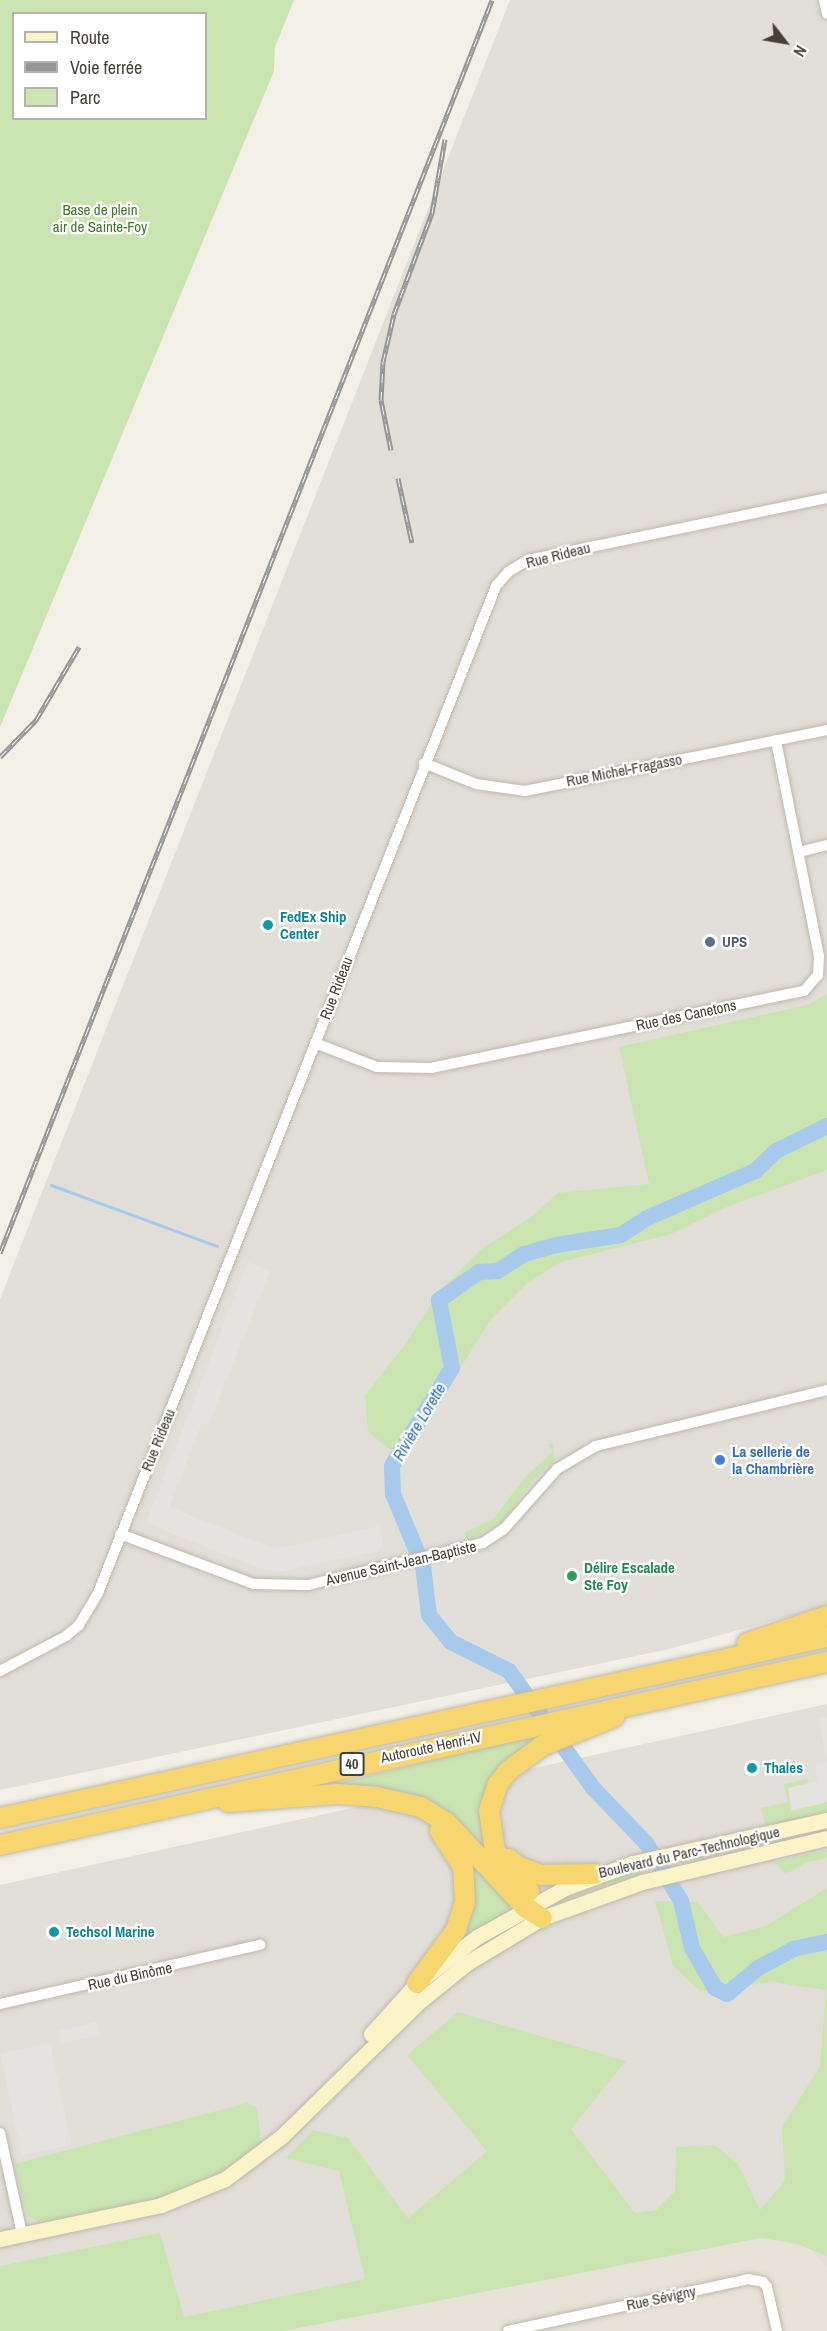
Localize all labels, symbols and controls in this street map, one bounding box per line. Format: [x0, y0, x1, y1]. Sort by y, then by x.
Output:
legend [12, 12, 207, 120]
north arrow [755, 12, 815, 72]
text: Route [70, 25, 109, 50]
text: N [789, 42, 812, 61]
text: Voie ferrée [70, 55, 142, 80]
text: Parc [70, 85, 100, 110]
park label: Base de plein air de Sainte-Foy [53, 200, 147, 235]
street label: Rue Rideau [524, 538, 592, 572]
street label: Rue Michel-Fragasso [565, 750, 683, 790]
place label: FedEx Ship Center [280, 907, 346, 942]
marker: FedEx Ship Center [261, 918, 275, 932]
place label: UPS [722, 933, 747, 951]
marker: UPS [703, 935, 717, 949]
street label: Rue Rideau [316, 954, 356, 1022]
street label: Rue des Canetons [634, 996, 738, 1034]
water label: Rivière Lorette [388, 1380, 450, 1464]
street label: Rue Rideau [137, 1406, 179, 1474]
place label: La sellerie de la Chambrière [732, 1442, 814, 1477]
marker: La sellerie de la Chambrière [713, 1453, 727, 1467]
street label: Avenue Saint-Jean-Baptiste [324, 1537, 478, 1589]
place label: Délire Escalade Ste Foy [584, 1558, 675, 1593]
marker: Délire Escalade Ste Foy [565, 1569, 579, 1583]
street label: Autoroute Henri-IV [379, 1728, 483, 1766]
road number: 40 [338, 1753, 366, 1775]
place label: Thales [764, 1759, 803, 1777]
marker: Thales [745, 1761, 759, 1775]
street label: Boulevard du Parc-Technologique [597, 1822, 781, 1882]
place label: Techsol Marine [66, 1923, 155, 1941]
marker: Techsol Marine [47, 1925, 61, 1939]
street label: Rue du Binôme [86, 1958, 174, 1994]
street label: Rue Sévigny [625, 2282, 697, 2314]

